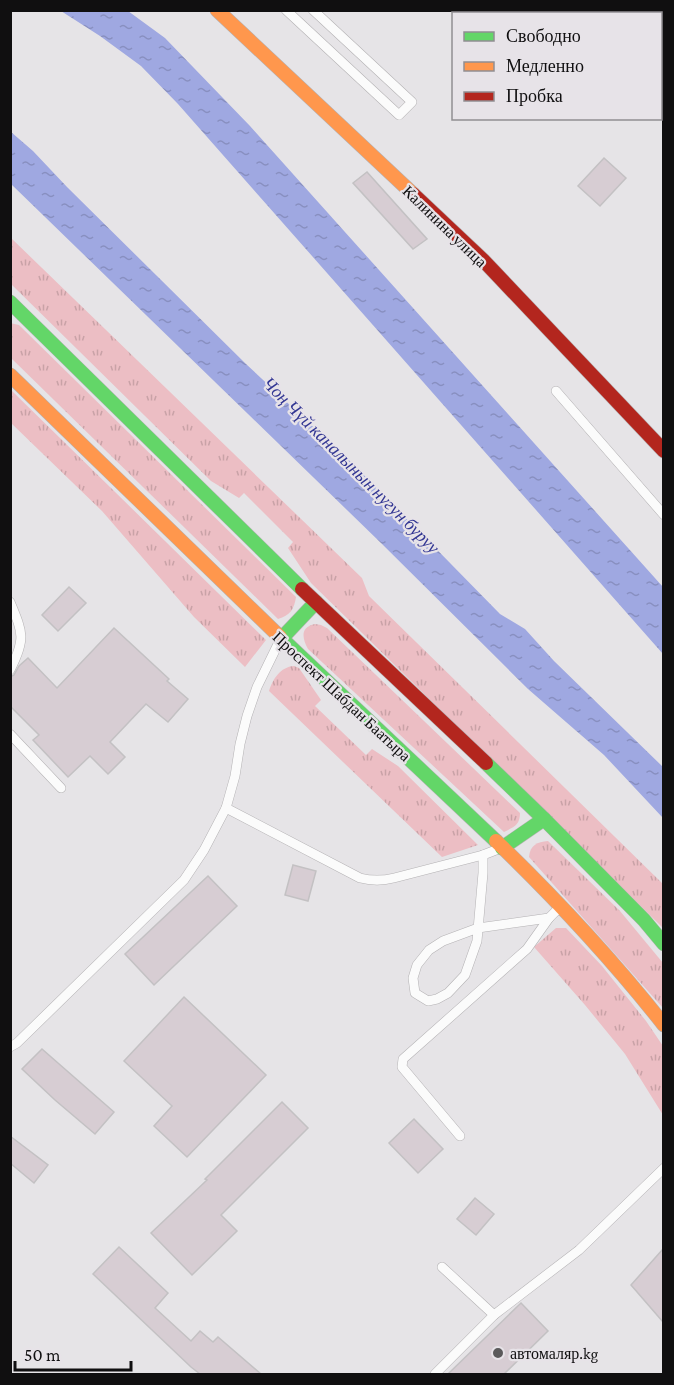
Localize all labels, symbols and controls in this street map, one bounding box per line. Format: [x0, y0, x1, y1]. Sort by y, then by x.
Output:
legend [452, 12, 662, 120]
text: Свободно [506, 26, 581, 46]
text: Медленно [506, 56, 584, 76]
text: Пробка [506, 86, 563, 106]
street label: Калинина улица [399, 182, 490, 271]
water label: Чоң Чүй каналынын нугун буруу [259, 373, 443, 557]
street label: Проспект Шабдан Баатыра [269, 628, 414, 765]
scale bar [15, 1334, 130, 1372]
text: 50 m [24, 1345, 61, 1365]
place label: автомаляр.kg [510, 1345, 599, 1363]
marker: автомаляр.kg [491, 1346, 505, 1360]

